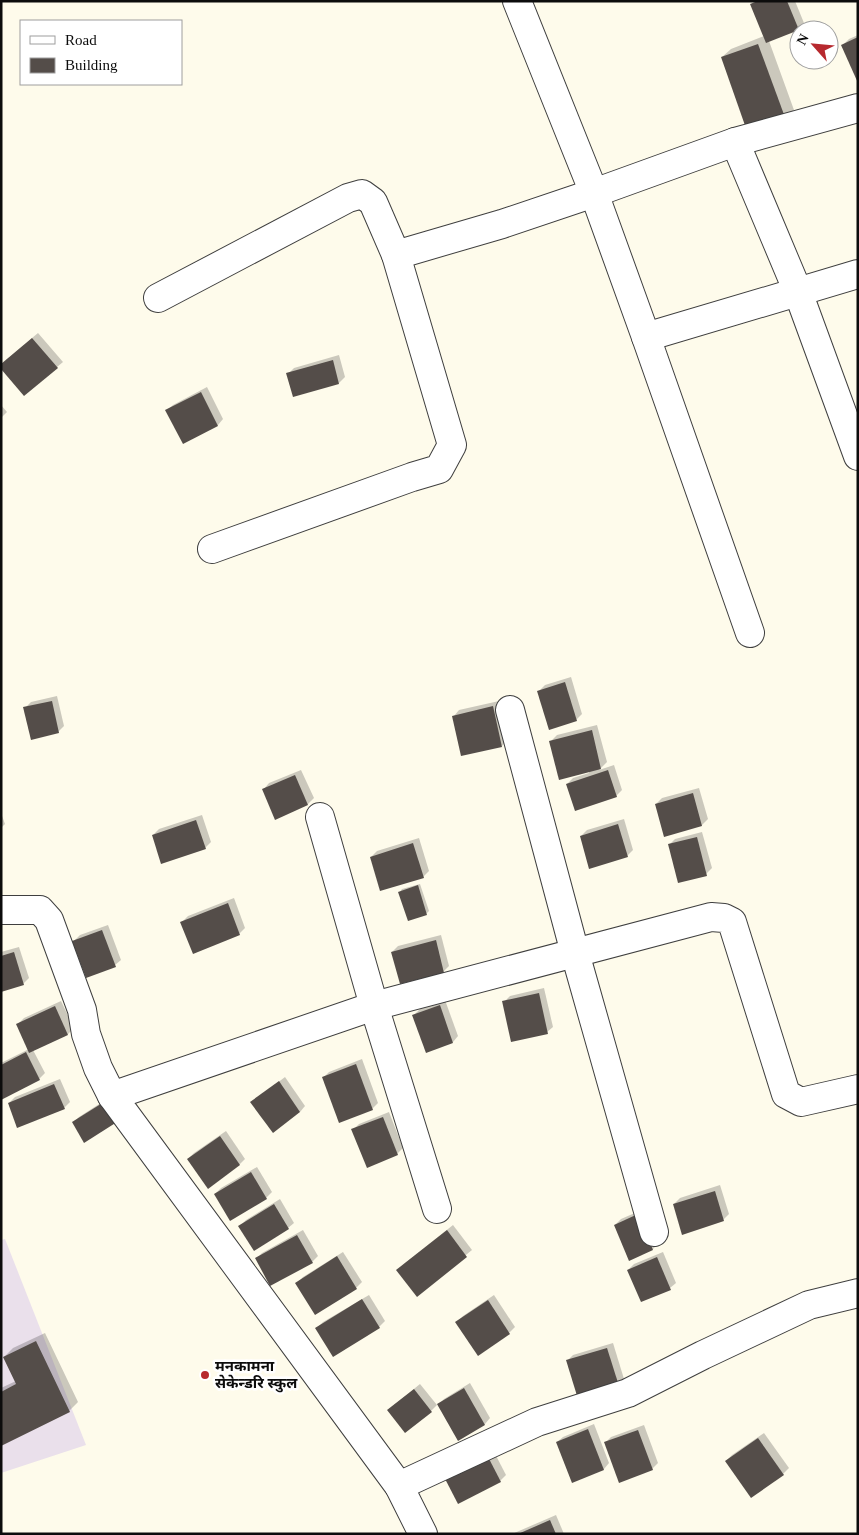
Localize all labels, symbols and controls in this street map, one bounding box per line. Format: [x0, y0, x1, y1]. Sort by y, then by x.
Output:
legend [20, 20, 182, 85]
north arrow [789, 20, 839, 70]
text: N [794, 31, 812, 47]
text: Road [65, 32, 97, 48]
text: Building [65, 57, 118, 73]
place label: मनकामना सेकेन्डरि स्कुल [215, 1358, 298, 1393]
marker: मनकामना सेकेन्डरि स्कुल [199, 1369, 211, 1381]

